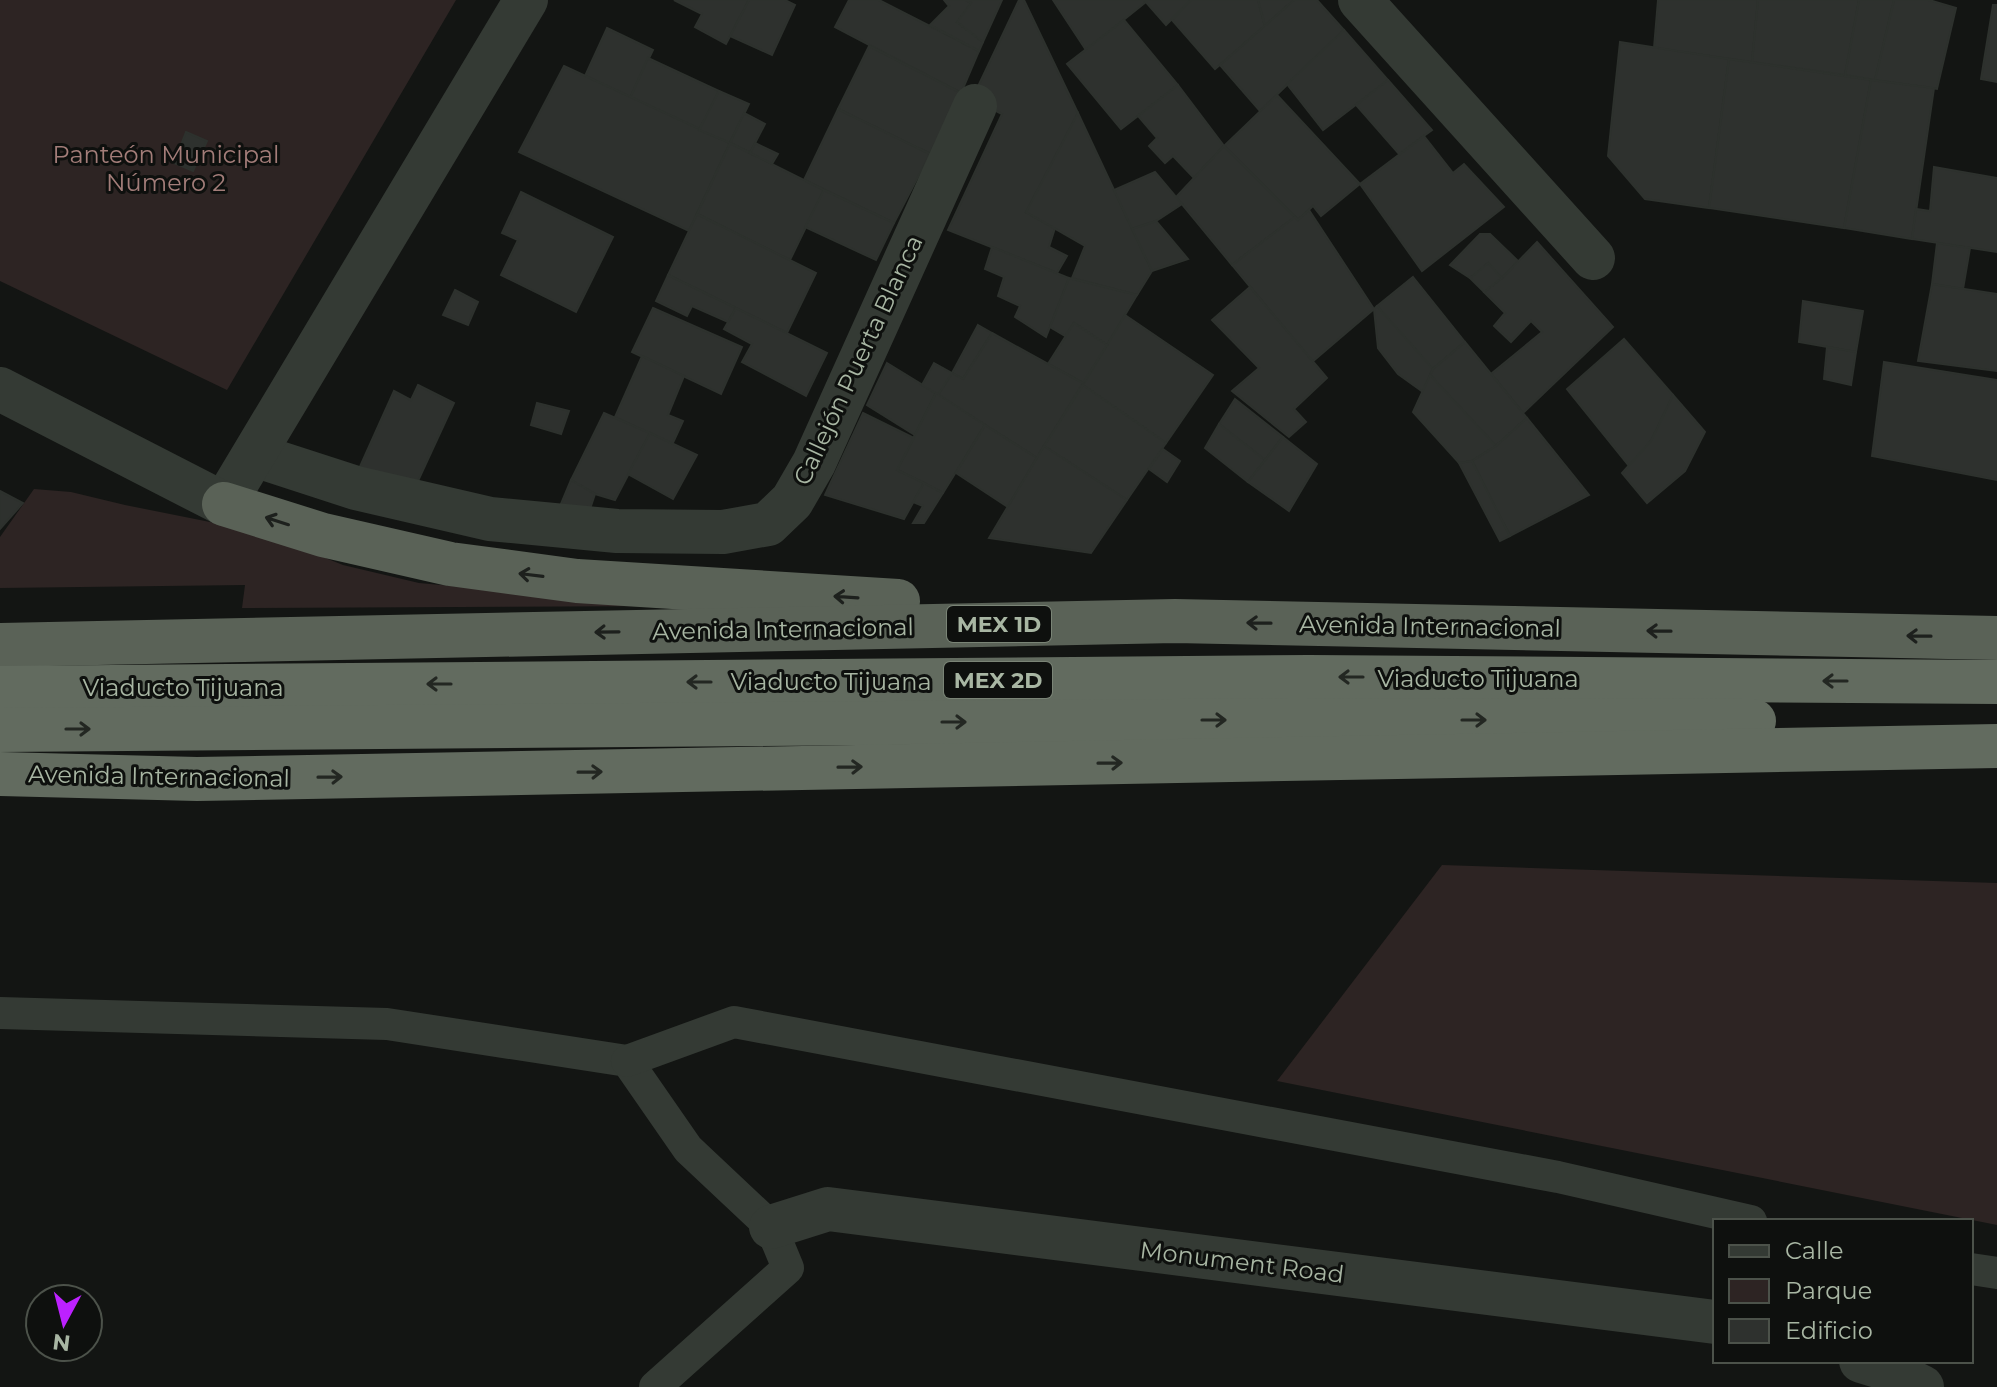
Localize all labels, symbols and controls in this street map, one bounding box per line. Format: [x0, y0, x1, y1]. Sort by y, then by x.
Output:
park label: Panteón Municipal Número 2 [53, 140, 279, 197]
street label: Callejón Puerta Blanca [787, 230, 929, 490]
one-way arrow [265, 513, 290, 527]
one-way arrow [518, 567, 545, 582]
one-way arrow [833, 589, 860, 604]
road number: MEX 1D [947, 606, 1051, 642]
street label: Avenida Internacional [1299, 609, 1561, 643]
street label: Avenida Internacional [652, 612, 914, 646]
one-way arrow [1246, 615, 1273, 630]
one-way arrow [1646, 623, 1673, 638]
one-way arrow [594, 625, 621, 640]
one-way arrow [1906, 628, 1933, 644]
road number: MEX 2D [944, 662, 1052, 698]
street label: Viaducto Tijuana [1377, 664, 1579, 693]
street label: Viaducto Tijuana [730, 667, 932, 696]
one-way arrow [1338, 669, 1365, 685]
street label: Viaducto Tijuana [82, 673, 284, 702]
one-way arrow [1822, 673, 1849, 689]
one-way arrow [686, 674, 713, 690]
one-way arrow [426, 676, 453, 692]
one-way arrow [1200, 712, 1227, 728]
one-way arrow [1460, 712, 1487, 728]
one-way arrow [940, 714, 967, 730]
one-way arrow [64, 721, 91, 737]
one-way arrow [1096, 755, 1123, 770]
street label: Avenida Internacional [28, 759, 290, 793]
one-way arrow [836, 760, 863, 775]
one-way arrow [576, 764, 603, 780]
one-way arrow [316, 769, 343, 785]
legend [1713, 1219, 1973, 1363]
street label: Monument Road [1138, 1235, 1346, 1289]
text: Calle [1785, 1236, 1843, 1265]
text: Parque [1785, 1276, 1872, 1305]
north arrow [24, 1283, 104, 1363]
text: Edificio [1785, 1316, 1873, 1345]
text: N [51, 1328, 72, 1357]

